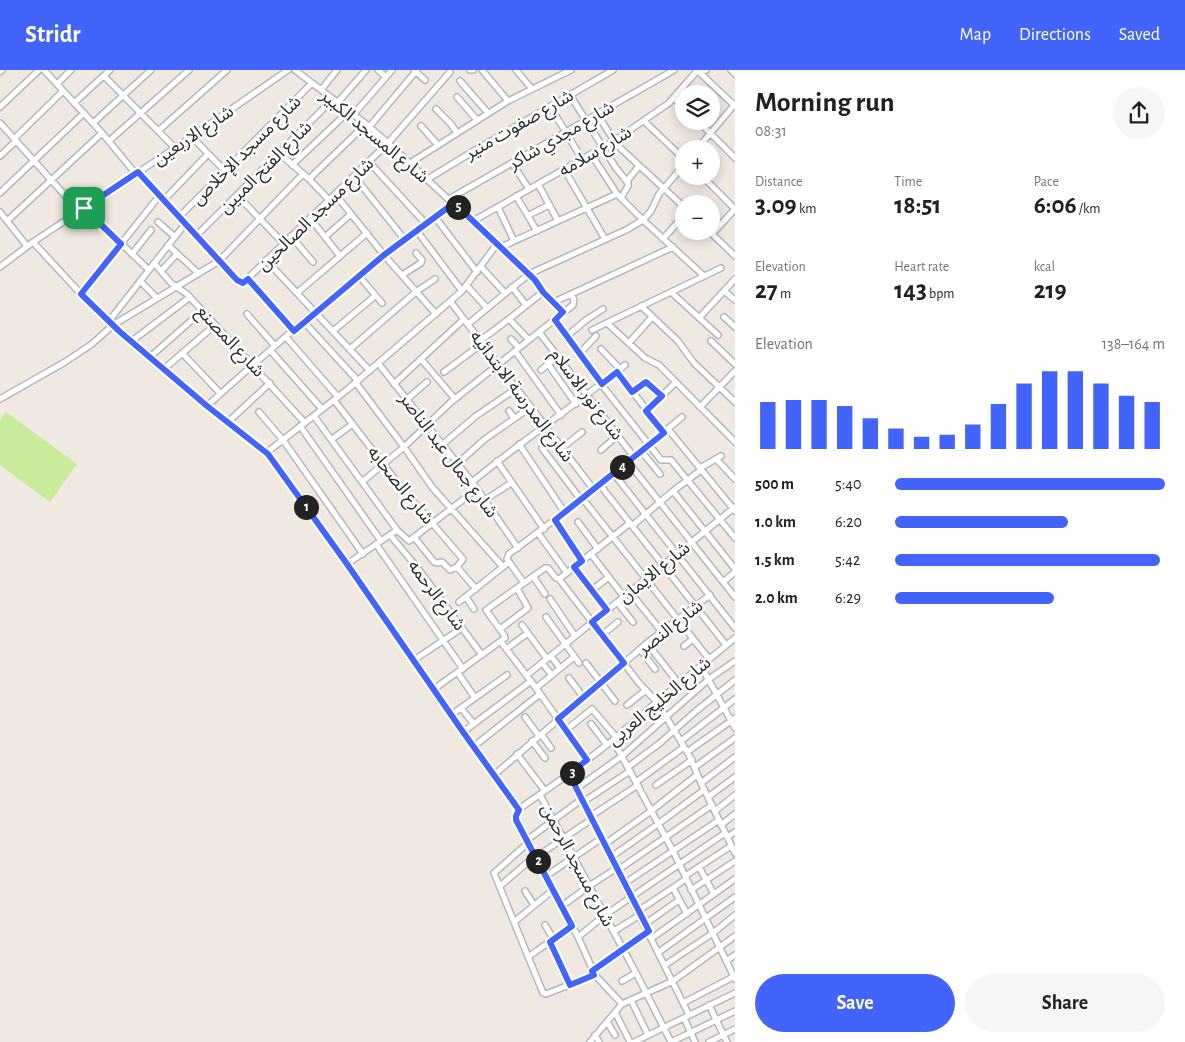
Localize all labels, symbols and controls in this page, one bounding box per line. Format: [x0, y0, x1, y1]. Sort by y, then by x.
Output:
text: Stridr [25, 23, 81, 47]
text: Map [960, 26, 991, 44]
text: Directions [1019, 26, 1091, 44]
text: Saved [1119, 26, 1160, 44]
map controls [675, 85, 720, 240]
button: layers [675, 85, 720, 130]
street label: شارع المسجد الكبير [314, 86, 432, 190]
street label: شارع صفوت منير [461, 87, 579, 167]
button: share [1113, 87, 1165, 139]
text: Morning run [755, 89, 895, 117]
street label: شارع مسجد الإخلاص [189, 93, 308, 212]
street label: شارع مجدي شاكر [505, 98, 620, 177]
street label: شارع الاربعين [150, 102, 239, 173]
street label: شارع الفتح المبين [216, 118, 318, 220]
street label: شارع سلامه [556, 123, 637, 184]
text: 08:31 [755, 123, 787, 139]
button: + [675, 140, 720, 185]
street label: شارع مسجد الصالحين [254, 155, 380, 278]
text: Distance [755, 175, 802, 189]
text: Time [894, 175, 922, 189]
text: Pace [1034, 175, 1059, 189]
pin [63, 187, 105, 229]
text: 3.09 [755, 193, 797, 218]
text: 18:51 [894, 193, 941, 218]
text: 6:06 [1034, 193, 1077, 218]
icon: arrive [70, 194, 98, 222]
pin: 5 [446, 194, 470, 220]
button: − [675, 195, 720, 240]
text: 5 [455, 200, 462, 214]
text: km [797, 202, 817, 216]
text: /km [1077, 202, 1100, 216]
text: Elevation [755, 260, 806, 274]
text: Heart rate [894, 260, 949, 274]
text: kcal [1034, 260, 1055, 274]
text: 27 [755, 278, 778, 303]
text: 143 [894, 278, 927, 303]
text: 219 [1034, 278, 1067, 303]
text: m [778, 287, 791, 301]
text: bpm [927, 287, 954, 301]
street label: شارع المصنع [190, 303, 268, 384]
street label: شارع المدرسة الابتدائيه [463, 328, 576, 468]
text: Elevation [755, 336, 813, 352]
text: 138–164 m [1102, 336, 1165, 352]
street label: شارع نور الاسلام [543, 346, 626, 446]
street label: شارع جمال عبد الناصر [392, 389, 501, 524]
street label: شارع الصحابه [360, 443, 437, 530]
pin: 4 [610, 454, 634, 480]
text: 4 [619, 460, 626, 474]
text: 500 m [755, 476, 794, 492]
text: 5:40 [835, 476, 862, 492]
pin: 1 [294, 494, 318, 520]
text: 1 [304, 500, 309, 514]
text: 1.0 km [755, 514, 796, 530]
text: 6:20 [835, 514, 862, 530]
street label: شارع الايمان [615, 539, 696, 610]
text: 1.5 km [755, 552, 795, 568]
text: 5:42 [835, 552, 860, 568]
street label: شارع الرحمه [401, 557, 468, 637]
text: 2.0 km [755, 590, 798, 606]
text: 6:29 [835, 590, 861, 606]
street label: شارع النصر [634, 597, 709, 662]
street label: شارع الخليج العربى [605, 654, 717, 753]
pin: 3 [560, 760, 584, 786]
text: 3 [569, 766, 576, 780]
street label: شارع مسجد الرحمن [534, 801, 617, 932]
pin: 2 [526, 848, 550, 874]
text: 2 [535, 854, 542, 868]
button: Save [755, 974, 955, 1032]
button: Share [965, 974, 1165, 1032]

